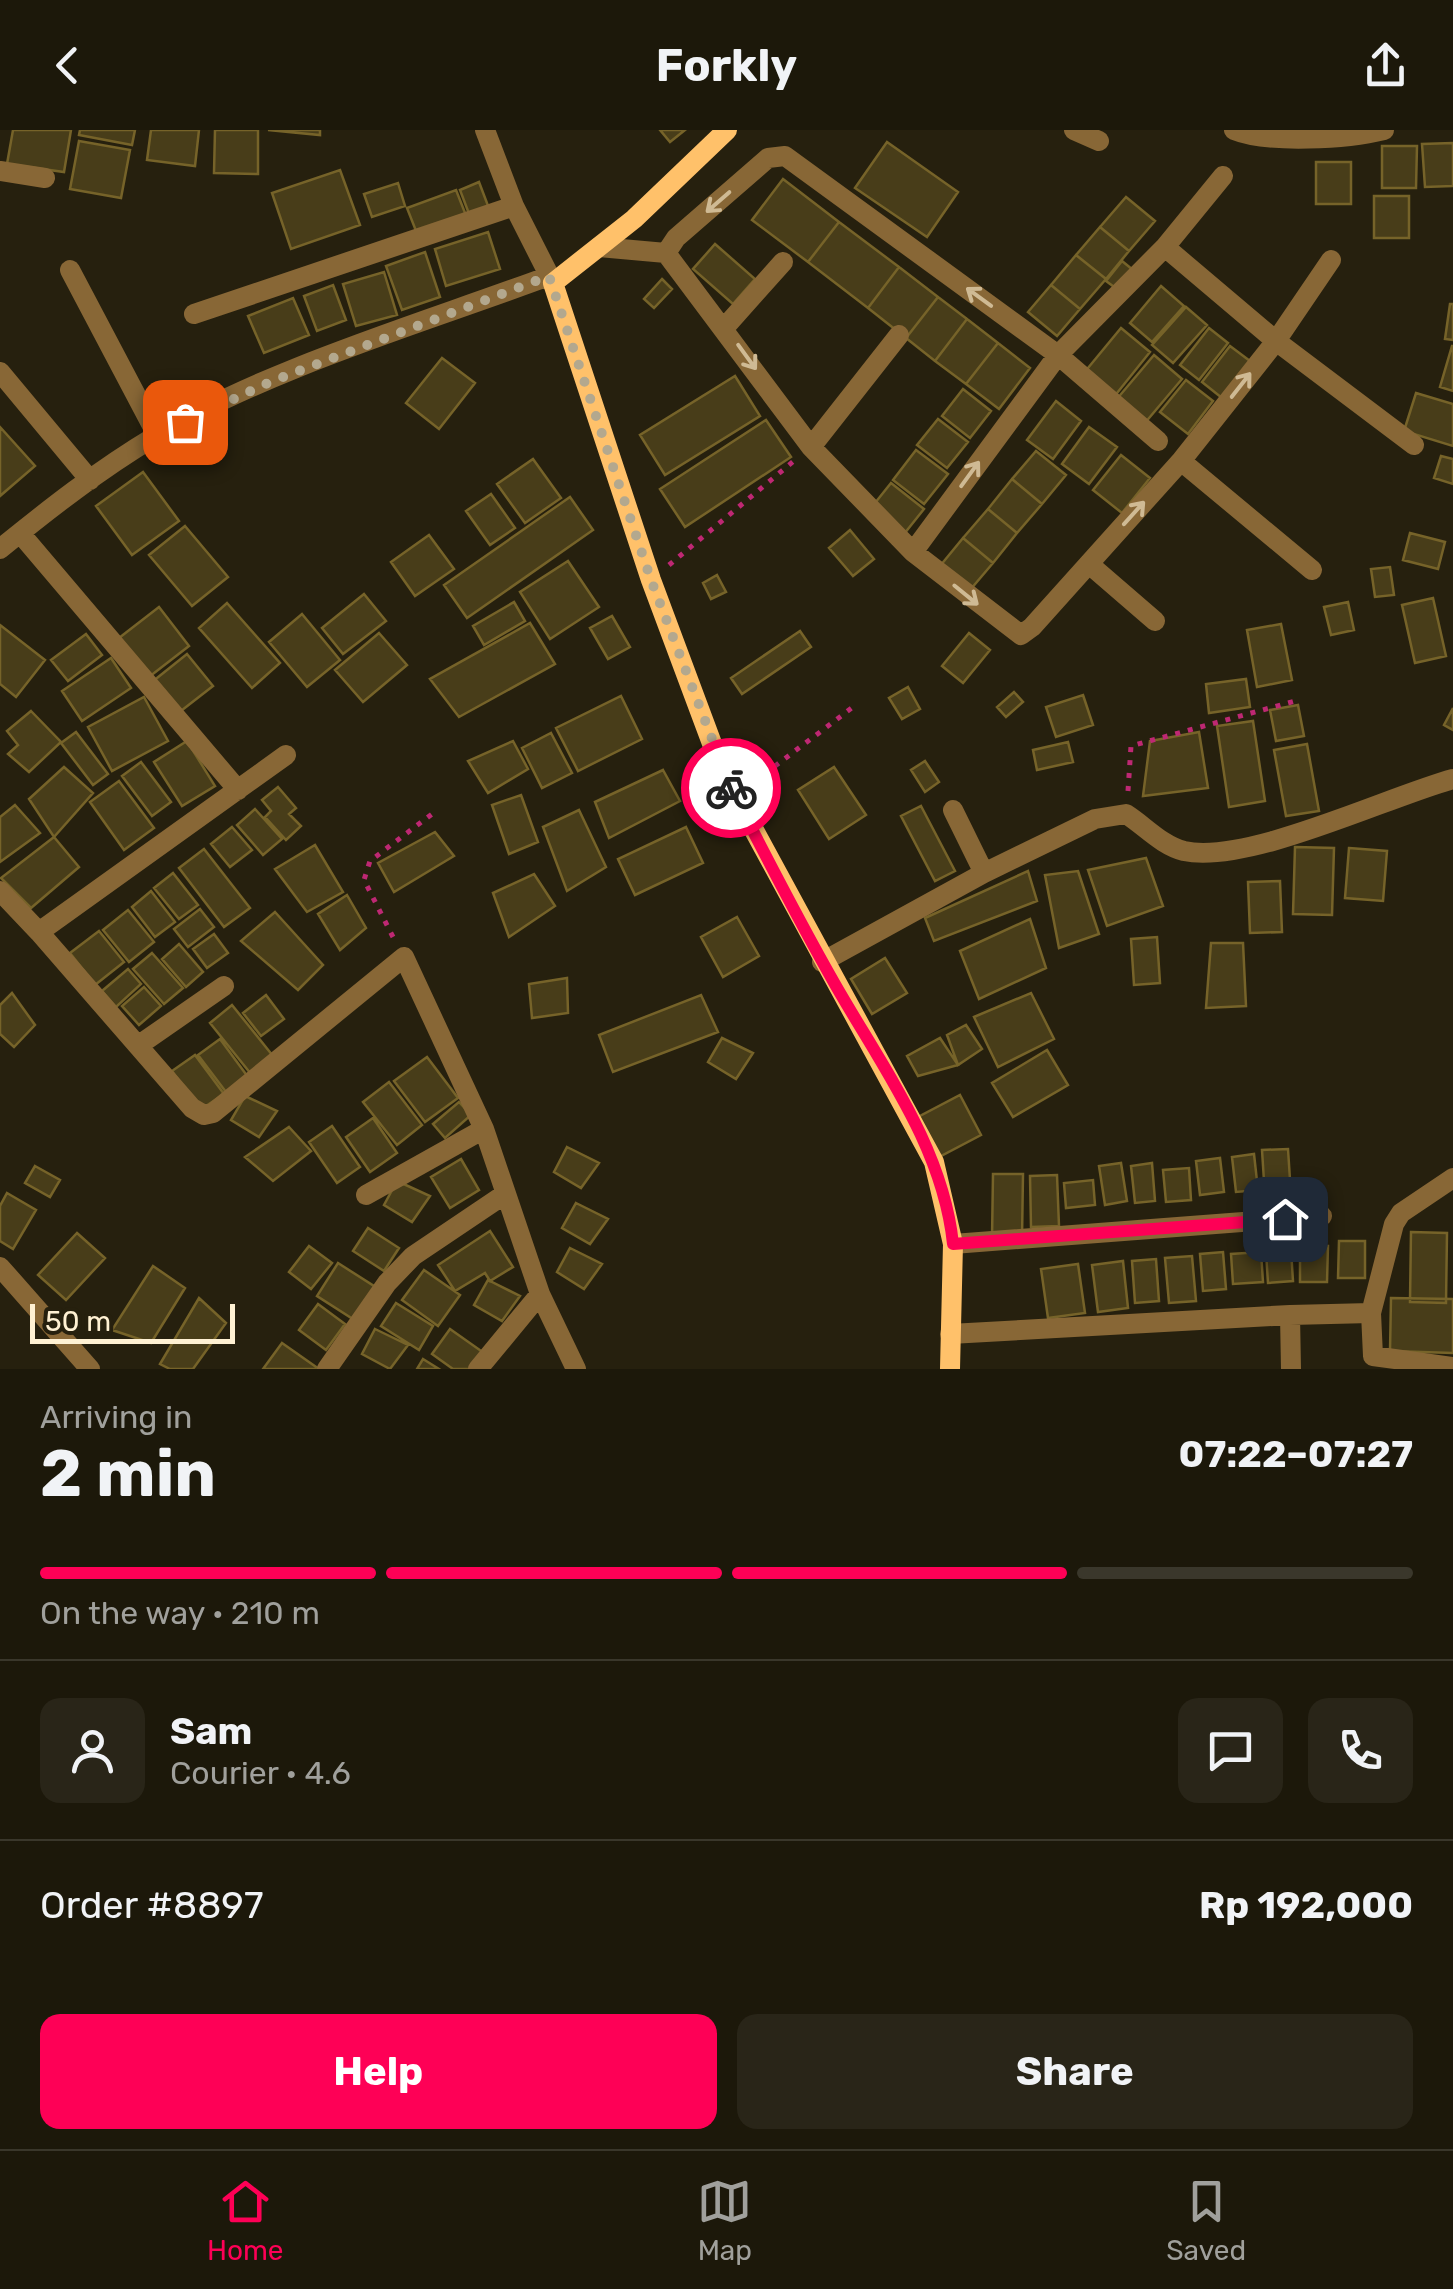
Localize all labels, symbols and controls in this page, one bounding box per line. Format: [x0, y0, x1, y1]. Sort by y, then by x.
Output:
icon: back [40, 38, 95, 93]
icon: share [1358, 38, 1413, 93]
text: Forkly [656, 39, 797, 92]
one-way arrow [706, 190, 731, 213]
one-way arrow [966, 287, 993, 308]
one-way arrow [736, 343, 757, 371]
one-way arrow [1230, 372, 1252, 398]
pin [143, 380, 228, 465]
icon: bag [158, 395, 213, 450]
one-way arrow [960, 461, 981, 488]
one-way arrow [1123, 501, 1146, 526]
one-way arrow [953, 584, 979, 606]
courier [681, 738, 781, 838]
icon: bike [704, 761, 759, 816]
pin [1243, 1177, 1328, 1262]
icon: home [1258, 1192, 1313, 1247]
scale bar [30, 1299, 235, 1344]
text: 50 m [45, 1305, 111, 1338]
text: Arriving in [40, 1398, 192, 1436]
text: 07:22–07:27 [1179, 1431, 1413, 1477]
text: 2 min [40, 1435, 216, 1512]
text: On the way · 210 m [40, 1594, 320, 1632]
button: person [40, 1698, 145, 1803]
button: chat [1178, 1698, 1283, 1803]
button: phone [1308, 1698, 1413, 1803]
text: Sam [170, 1708, 252, 1754]
text: Courier · 4.6 [170, 1754, 351, 1792]
text: Order #8897 [40, 1882, 263, 1928]
text: Rp 192,000 [1199, 1882, 1413, 1928]
button: Help [40, 2014, 717, 2129]
button: Share [737, 2014, 1413, 2129]
tab: Home [207, 2174, 284, 2267]
tab: Map [697, 2174, 752, 2267]
tab: Saved [1166, 2174, 1246, 2267]

